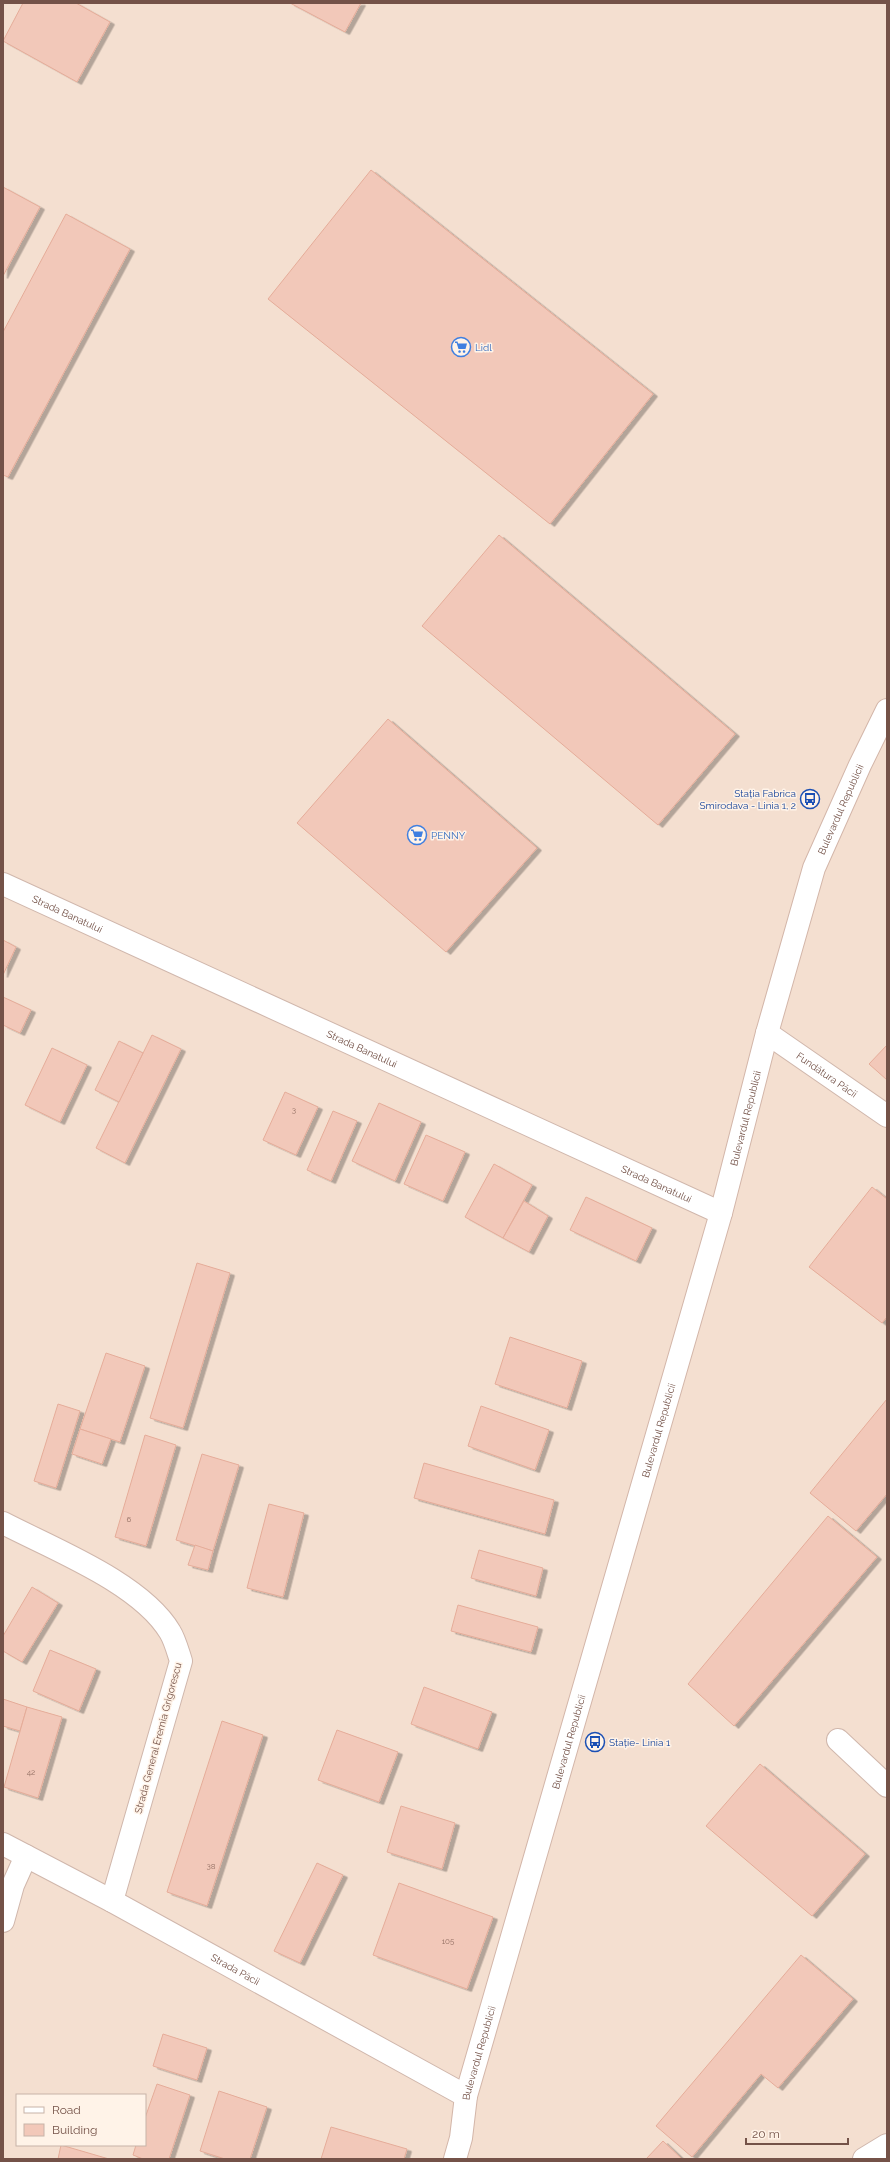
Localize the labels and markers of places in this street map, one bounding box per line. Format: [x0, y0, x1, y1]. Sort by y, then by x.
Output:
supermarket icon: Lidl [450, 336, 472, 358]
place label: Lidl [475, 342, 492, 353]
place label: Stația Fabrica Smirodava - Linia 1, 2 [699, 788, 796, 811]
bus stop icon: Stația Fabrica Smirodava - Linia 1, 2 [799, 788, 821, 810]
supermarket icon: PENNY [406, 824, 428, 846]
place label: PENNY [431, 830, 466, 841]
bus stop icon: Stație- Linia 1 [584, 1731, 606, 1753]
place label: Stație- Linia 1 [609, 1737, 671, 1748]

